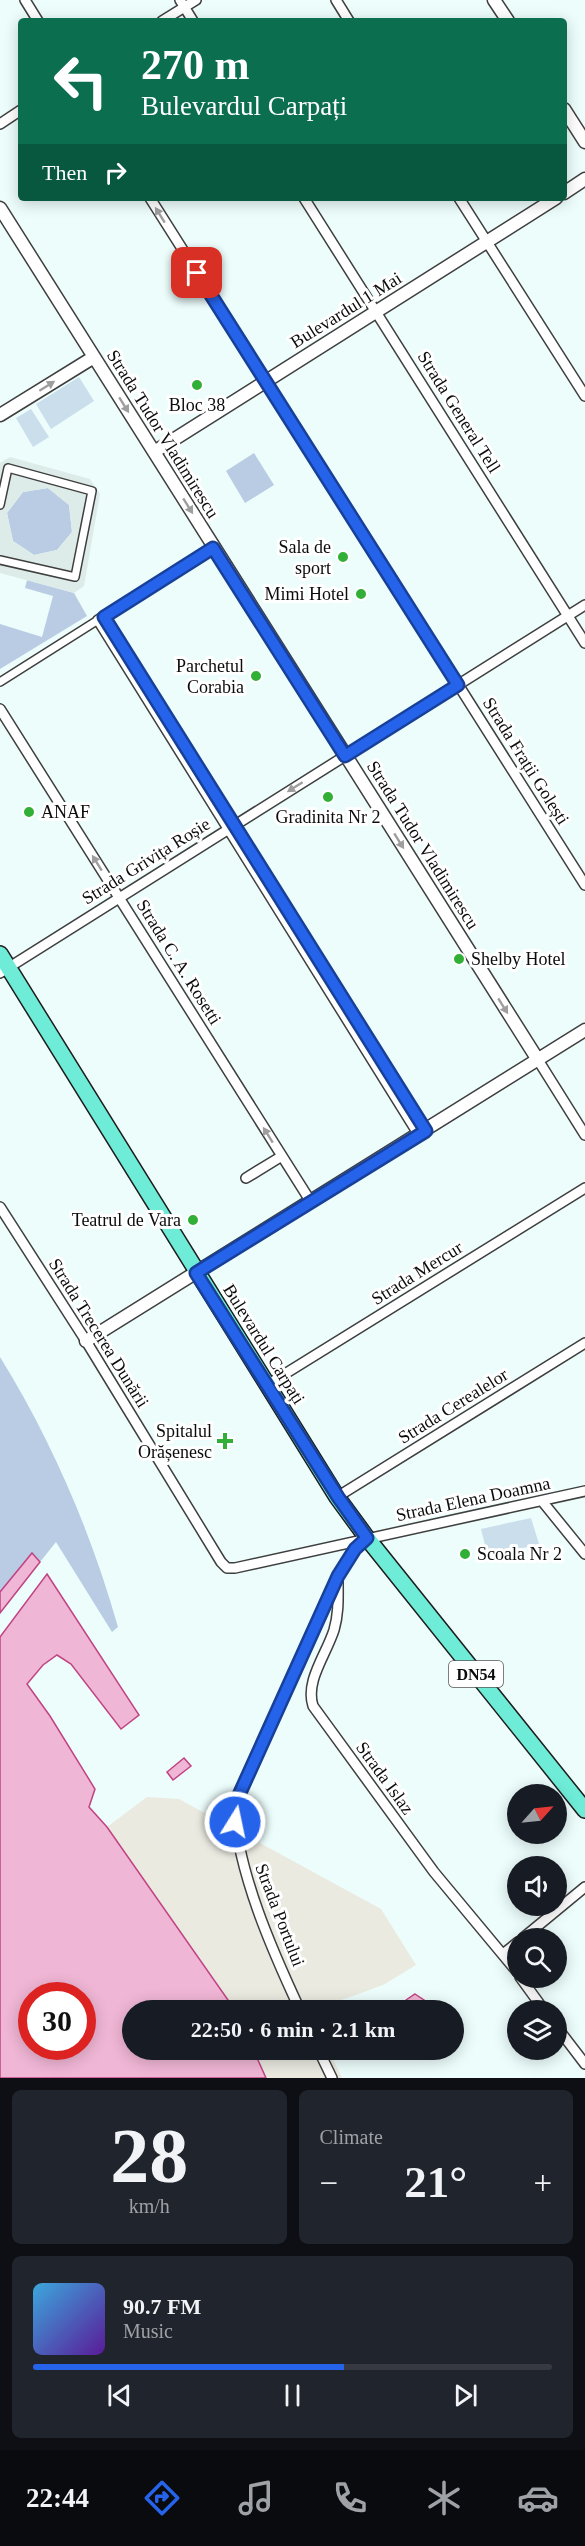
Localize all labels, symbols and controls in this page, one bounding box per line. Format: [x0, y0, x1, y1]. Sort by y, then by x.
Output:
icon: left [42, 42, 120, 120]
text: 270 m [141, 42, 250, 88]
text: Bulevardul Carpați [141, 91, 347, 121]
icon: right [99, 156, 132, 189]
text: Then [42, 160, 87, 185]
one-way arrow [155, 207, 166, 223]
pin [171, 247, 222, 298]
icon: arrive [180, 256, 213, 289]
street label: Bulevardul 1 Mai [287, 268, 405, 352]
street label: Strada Tudor Vladimirescu [103, 346, 223, 522]
street label: Strada General Tell [414, 348, 504, 476]
marker: Bloc 38 [190, 378, 204, 392]
one-way arrow [39, 381, 55, 392]
place label: Bloc 38 [169, 395, 225, 415]
one-way arrow [118, 396, 129, 413]
one-way arrow [182, 498, 193, 515]
place label: Sala de sport [279, 537, 331, 578]
marker: Sala de sport [336, 550, 350, 564]
place label: Mimi Hotel [265, 584, 349, 604]
marker: Mimi Hotel [354, 587, 368, 601]
place label: Parchetul Corabia [176, 656, 244, 697]
marker: Parchetul Corabia [249, 669, 263, 683]
street label: Strada Frații Golești [479, 694, 573, 828]
street label: Strada Tudor Vladimirescu [363, 757, 483, 933]
one-way arrow [287, 781, 304, 792]
marker: Gradinita Nr 2 [321, 790, 335, 804]
place label: ANAF [41, 802, 90, 822]
marker: ANAF [22, 805, 36, 819]
place label: Gradinita Nr 2 [276, 807, 380, 827]
street label: Strada Grivița Roșie [78, 814, 214, 908]
one-way arrow [393, 833, 404, 849]
one-way arrow [92, 855, 103, 871]
street label: Strada C. A. Rosetti [132, 896, 226, 1028]
place label: Shelby Hotel [471, 949, 566, 969]
marker: Shelby Hotel [452, 952, 466, 966]
one-way arrow [498, 997, 509, 1014]
one-way arrow [263, 1127, 274, 1143]
place label: Teatrul de Vara [72, 1210, 181, 1230]
marker: Teatrul de Vara [186, 1213, 200, 1227]
street label: Strada Mercur [368, 1237, 466, 1309]
street label: Strada Trecerea Dunării [45, 1255, 153, 1411]
street label: Bulevardul Carpați [219, 1280, 309, 1408]
street label: Strada Cerealelor [395, 1364, 511, 1448]
place label: Spitalul Orășenesc [138, 1421, 212, 1462]
marker: Spitalul Orășenesc [216, 1432, 234, 1450]
street label: Strada Elena Doamna [394, 1473, 552, 1525]
place label: Scoala Nr 2 [477, 1544, 562, 1564]
marker: Scoala Nr 2 [458, 1547, 472, 1561]
road number: DN54 [449, 1661, 503, 1687]
street label: Strada Islaz [352, 1738, 418, 1818]
north arrow [507, 1784, 567, 1844]
map controls [507, 1784, 567, 2060]
position arrow [203, 1790, 267, 1854]
button: sound [507, 1856, 567, 1916]
street label: Strada Portului [251, 1861, 309, 1969]
button: search [507, 1928, 567, 1988]
speed limit sign: 30 [18, 1982, 96, 2060]
button: layers [507, 2000, 567, 2060]
text: 22:50 · 6 min · 2.1 km [191, 2017, 395, 2042]
text: 28 [110, 2112, 188, 2199]
text: Climate [320, 2126, 383, 2148]
text: 21° [404, 2157, 467, 2207]
text: − [320, 2165, 338, 2201]
text: + [533, 2165, 552, 2201]
text: km/h [129, 2195, 170, 2217]
text: 90.7 FM [123, 2294, 201, 2319]
text: Music [123, 2320, 173, 2342]
icon: previous [103, 2379, 136, 2412]
icon: pause [276, 2379, 309, 2412]
icon: next [449, 2379, 482, 2412]
icon: directions [141, 2477, 183, 2519]
icon: music [235, 2477, 277, 2519]
icon: phone [329, 2477, 371, 2519]
icon: climate [423, 2477, 465, 2519]
icon: car [517, 2477, 559, 2519]
text: 22:44 [26, 2483, 89, 2513]

